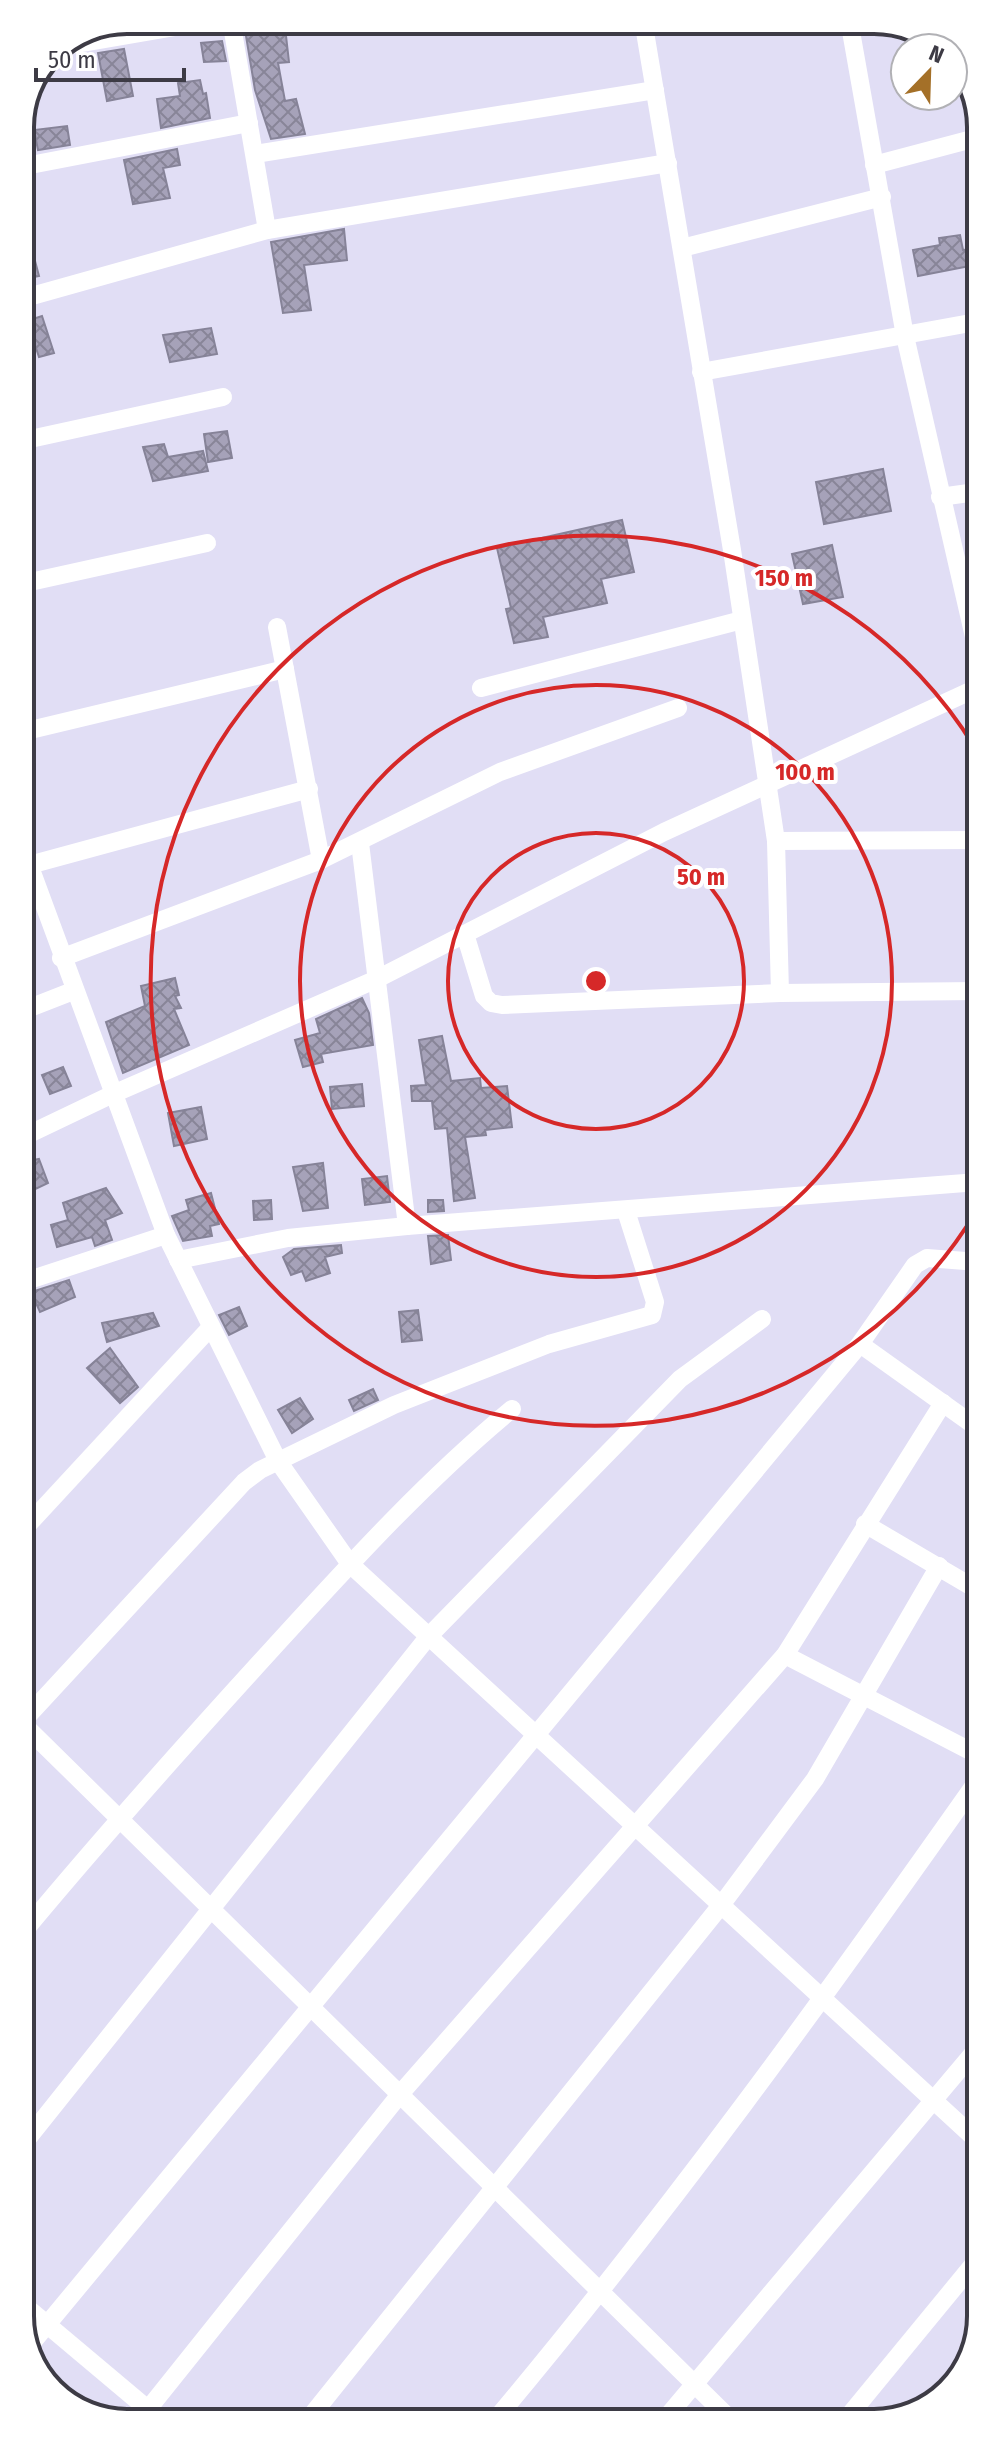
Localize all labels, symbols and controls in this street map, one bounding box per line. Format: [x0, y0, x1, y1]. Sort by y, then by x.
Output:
scale bar [36, 32, 184, 82]
north arrow [889, 32, 969, 112]
text: N [925, 39, 948, 69]
text: 50 m [48, 46, 96, 74]
text: 150 m [755, 564, 813, 592]
text: 100 m [775, 758, 835, 786]
text: 50 m [677, 863, 725, 891]
centre of rings [582, 967, 610, 995]

